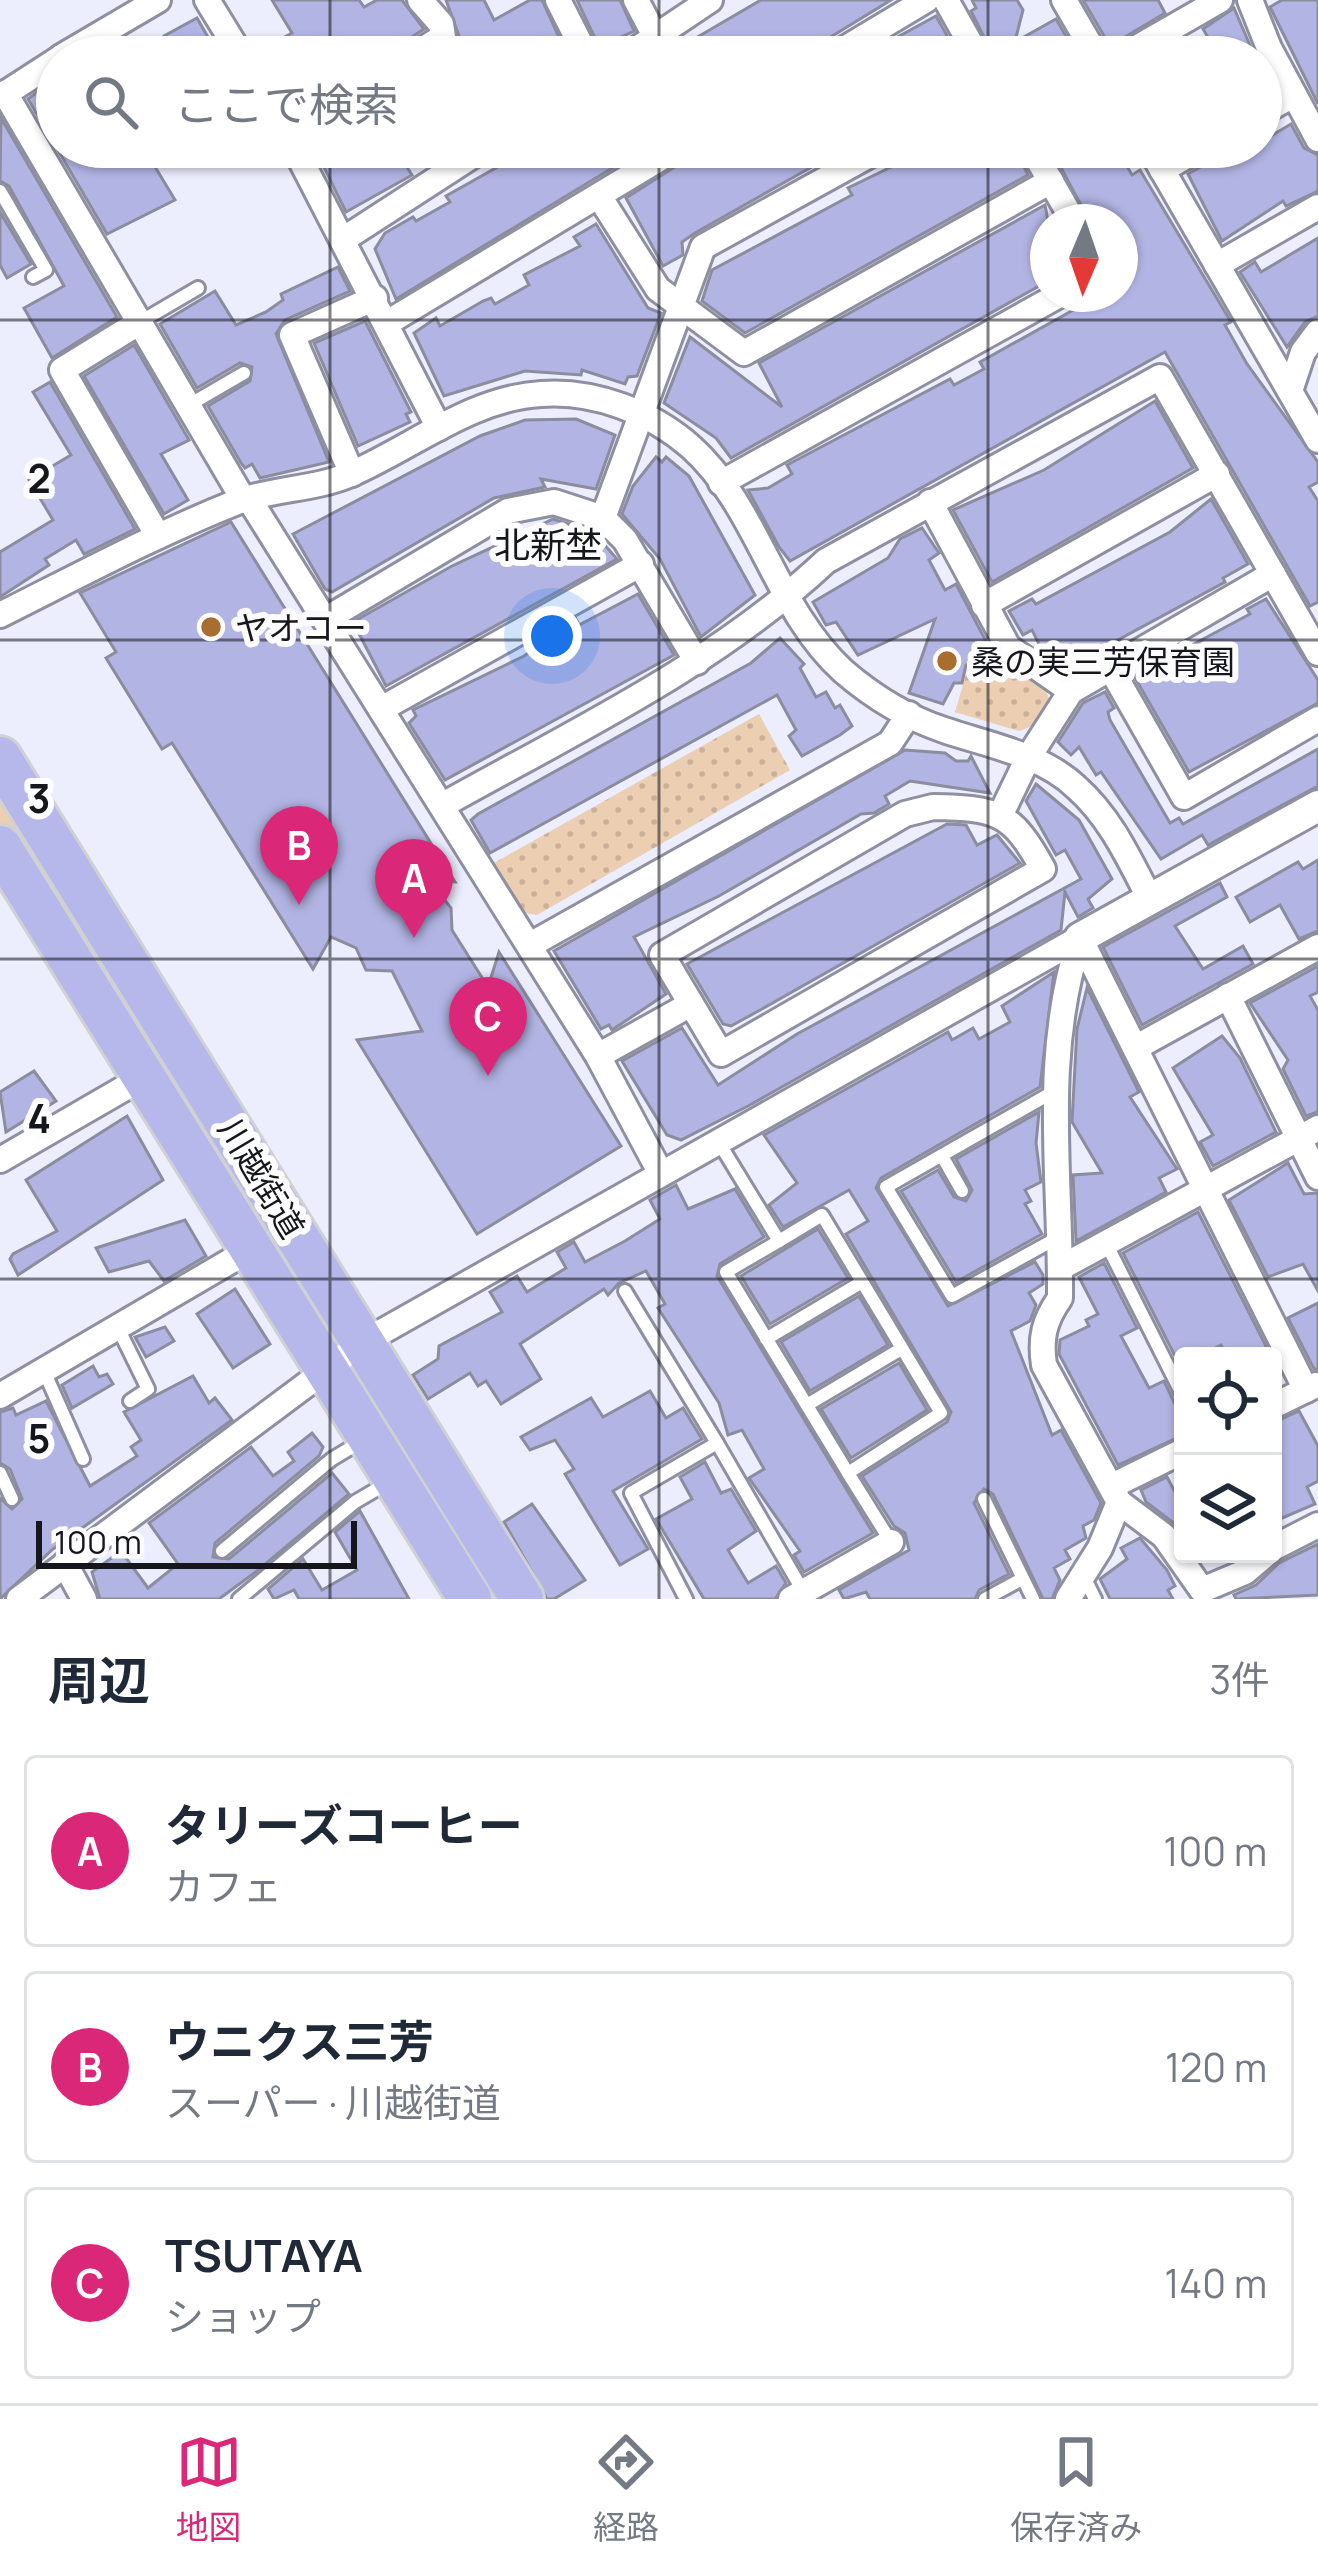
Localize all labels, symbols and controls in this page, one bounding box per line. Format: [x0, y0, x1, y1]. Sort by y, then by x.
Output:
search box [36, 36, 1282, 168]
icon: search [78, 69, 144, 135]
text: ここで検索 [174, 73, 399, 135]
north arrow [1030, 204, 1138, 312]
text: 2 [27, 451, 51, 505]
district label: 北新埜 [494, 520, 602, 569]
place label: ヤオコー [235, 605, 367, 650]
your location [522, 606, 582, 666]
marker: ヤオコー [198, 614, 224, 640]
place label: 桑の実三芳保育園 [971, 639, 1235, 684]
marker: 桑の実三芳保育園 [934, 648, 960, 674]
text: 3 [28, 771, 50, 825]
pin: B [260, 806, 338, 905]
pin: A [375, 839, 453, 938]
pin: C [449, 977, 527, 1076]
text: 4 [27, 1091, 51, 1145]
street label: 川越街道 [209, 1110, 315, 1246]
map controls [1174, 1347, 1282, 1563]
button: locate [1174, 1347, 1282, 1455]
text: 5 [28, 1411, 50, 1465]
button: layers [1174, 1455, 1282, 1563]
scale bar [36, 1515, 357, 1568]
text: 100 m [54, 1519, 142, 1564]
text: 周辺 [48, 1645, 150, 1714]
text: 3件 [1209, 1652, 1270, 1706]
text: タリーズコーヒー [165, 1794, 523, 1856]
text: A [77, 1824, 103, 1878]
text: 100 m [1163, 1824, 1267, 1878]
text: カフェ [165, 1859, 282, 1913]
text: ウニクス三芳 [165, 2010, 434, 2072]
text: B [78, 2040, 102, 2094]
text: 120 m [1165, 2040, 1267, 2094]
text: スーパー · 川越街道 [165, 2075, 501, 2129]
text: TSUTAYA [165, 2224, 363, 2286]
text: C [76, 2256, 104, 2310]
text: 140 m [1164, 2256, 1267, 2310]
text: ショップ [165, 2289, 321, 2343]
tab: 地図 [176, 2429, 242, 2549]
tab: 経路 [593, 2429, 659, 2549]
tab: 保存済み [1010, 2429, 1142, 2549]

